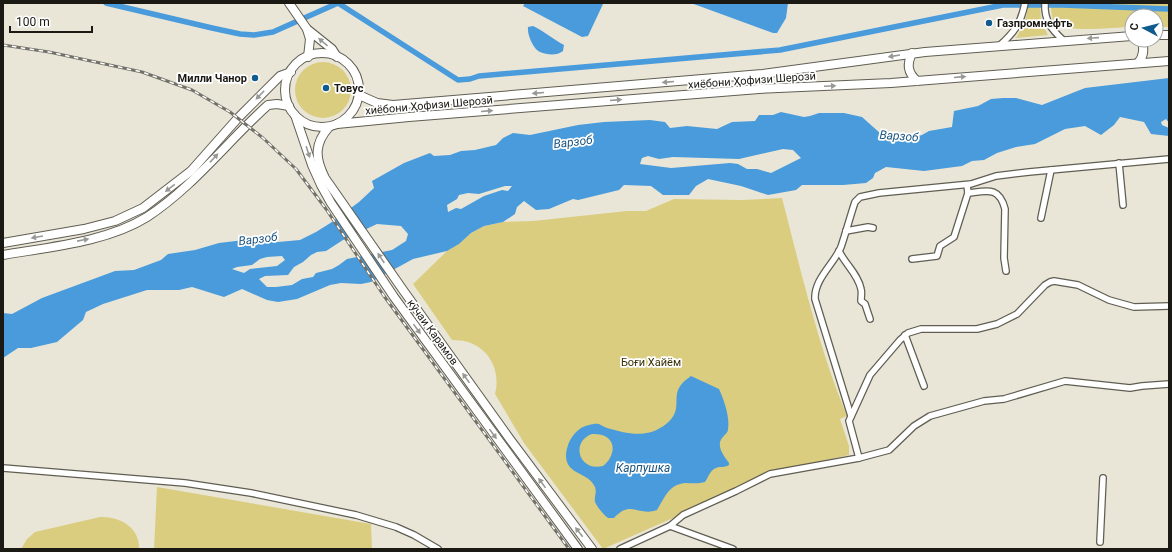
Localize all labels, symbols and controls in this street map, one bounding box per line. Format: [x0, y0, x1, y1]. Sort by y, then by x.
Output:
scale bar [10, 8, 92, 34]
north arrow [1124, 8, 1164, 48]
text: 100 m [16, 15, 50, 29]
place label: Газпромнефть [997, 17, 1072, 30]
marker: Газпромнефть [984, 18, 994, 28]
text: С [1128, 22, 1141, 31]
one-way arrow [1087, 34, 1099, 41]
one-way arrow [317, 38, 328, 47]
one-way arrow [888, 53, 900, 59]
street label: хиёбони Ҳофизи Шерозӣ [688, 70, 816, 91]
place label: Милли Чанор [178, 72, 247, 85]
marker: Милли Чанор [250, 73, 260, 83]
one-way arrow [954, 74, 966, 81]
one-way arrow [662, 79, 674, 86]
place label: Товус [334, 82, 364, 95]
one-way arrow [824, 82, 836, 89]
marker: Товус [321, 83, 331, 93]
one-way arrow [532, 89, 544, 96]
one-way arrow [256, 90, 265, 100]
street label: хиёбони Ҳофизи Шерозӣ [365, 93, 493, 118]
one-way arrow [610, 97, 623, 104]
one-way arrow [481, 107, 493, 114]
water label: Варзоб [879, 128, 920, 144]
water label: Варзоб [553, 133, 594, 151]
one-way arrow [305, 146, 311, 158]
one-way arrow [209, 153, 219, 163]
one-way arrow [164, 184, 175, 192]
water label: Варзоб [238, 230, 279, 248]
one-way arrow [31, 235, 43, 241]
one-way arrow [77, 237, 89, 243]
one-way arrow [377, 253, 385, 264]
street label: кӯчаи Карамов [404, 297, 461, 368]
one-way arrow [413, 323, 421, 334]
park label: Боғи Хайём [621, 356, 681, 369]
one-way arrow [462, 372, 470, 383]
one-way arrow [489, 428, 497, 439]
water label: Карпушка [616, 461, 670, 475]
one-way arrow [538, 478, 546, 488]
one-way arrow [575, 526, 583, 537]

